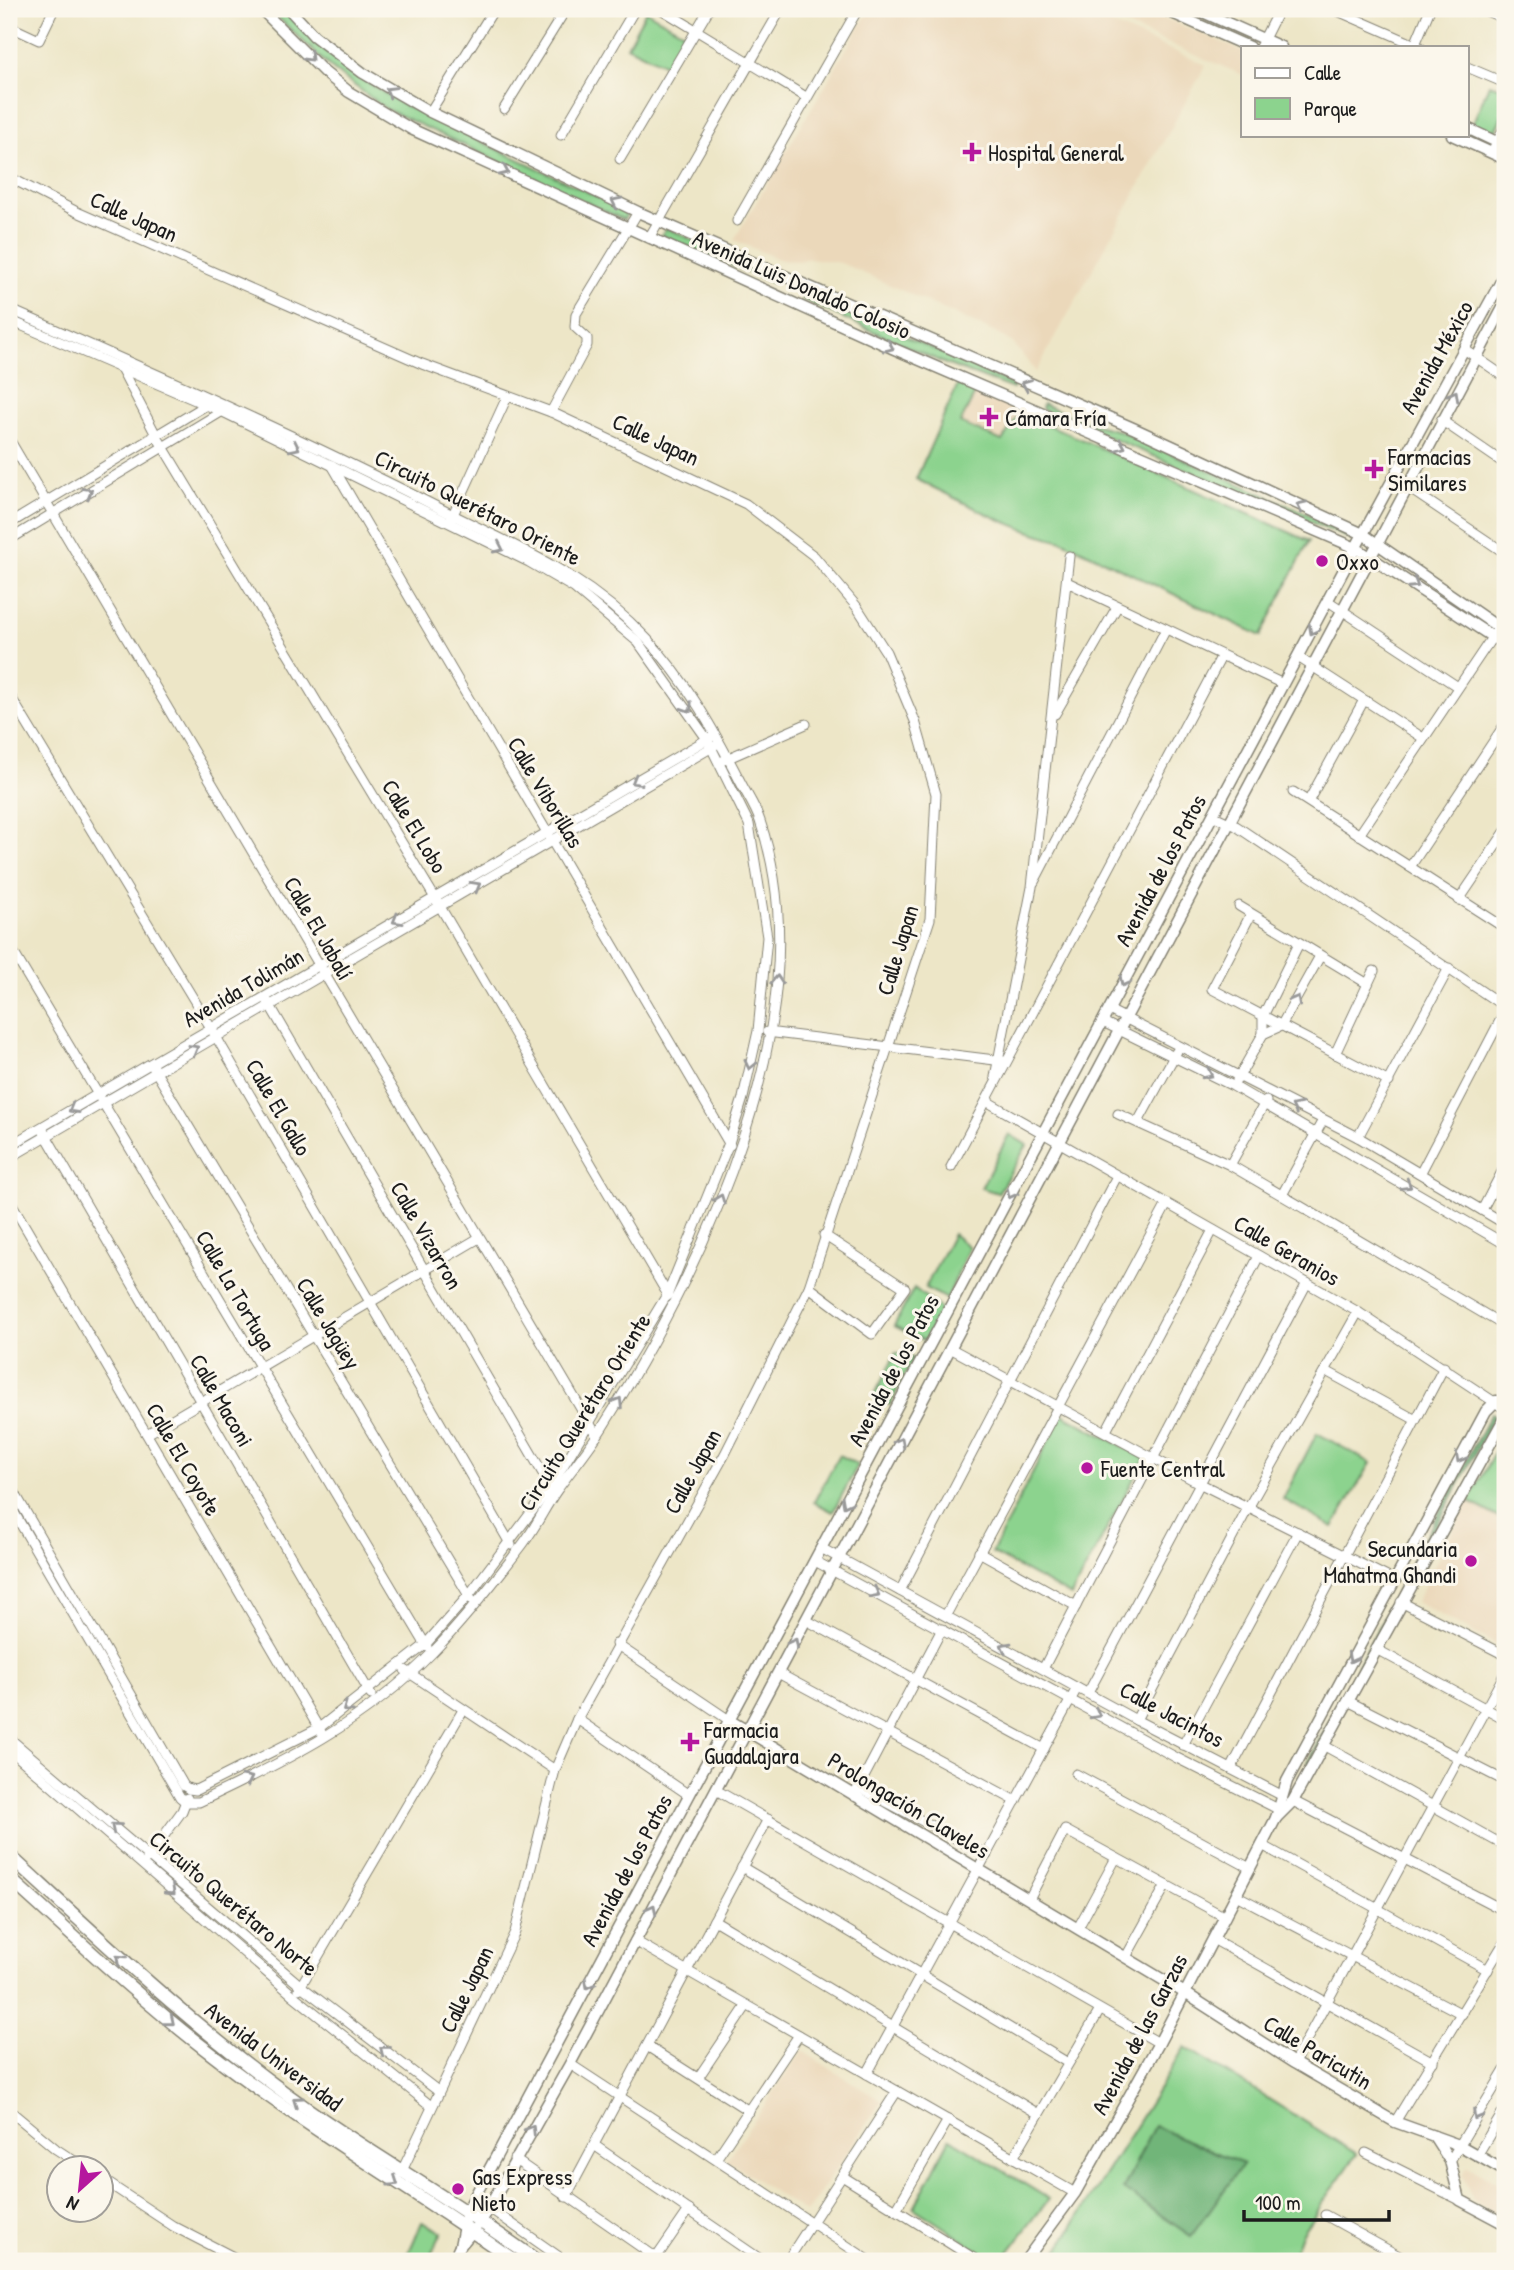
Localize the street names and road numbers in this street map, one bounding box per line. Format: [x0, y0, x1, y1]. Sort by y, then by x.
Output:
street label: Calle Japan [85, 183, 183, 249]
street label: Avenida Luis Donaldo Colosio [688, 222, 916, 346]
street label: Avenida México [1392, 295, 1480, 419]
street label: Calle Japan [607, 405, 705, 473]
street label: Circuito Querétaro Oriente [370, 442, 586, 572]
street label: Calle Viborillas [501, 731, 591, 854]
street label: Calle El Lobo [375, 773, 455, 879]
street label: Avenida de los Patos [1107, 789, 1213, 951]
street label: Calle El Jabalí [277, 871, 361, 985]
street label: Calle Japan [869, 901, 925, 999]
street label: Avenida Tolimán [177, 940, 309, 1034]
street label: Calle El Gallo [239, 1053, 319, 1161]
street label: Calle Vizarron [384, 1175, 470, 1295]
street label: Calle Geranios [1228, 1207, 1346, 1293]
street label: Calle La Tortuga [189, 1224, 283, 1356]
street label: Calle Jagüey [289, 1271, 369, 1375]
street label: Avenida de los Patos [840, 1289, 946, 1451]
street label: Circuito Querétaro Oriente [511, 1307, 657, 1517]
street label: Calle Maconi [183, 1348, 261, 1452]
street label: Calle El Coyote [139, 1397, 229, 1521]
street label: Calle Japan [656, 1423, 728, 1519]
street label: Calle Jacintos [1114, 1674, 1230, 1755]
street label: Prolongación Claveles [822, 1744, 996, 1866]
street label: Avenida de los Patos [573, 1789, 679, 1951]
street label: Circuito Querétaro Norte [143, 1823, 325, 1983]
street label: Calle Japan [432, 1941, 500, 2037]
street label: Avenida de las Garzas [1084, 1948, 1194, 2120]
street label: Avenida Universidad [199, 1994, 349, 2118]
street label: Calle Paricutin [1258, 2007, 1378, 2097]

